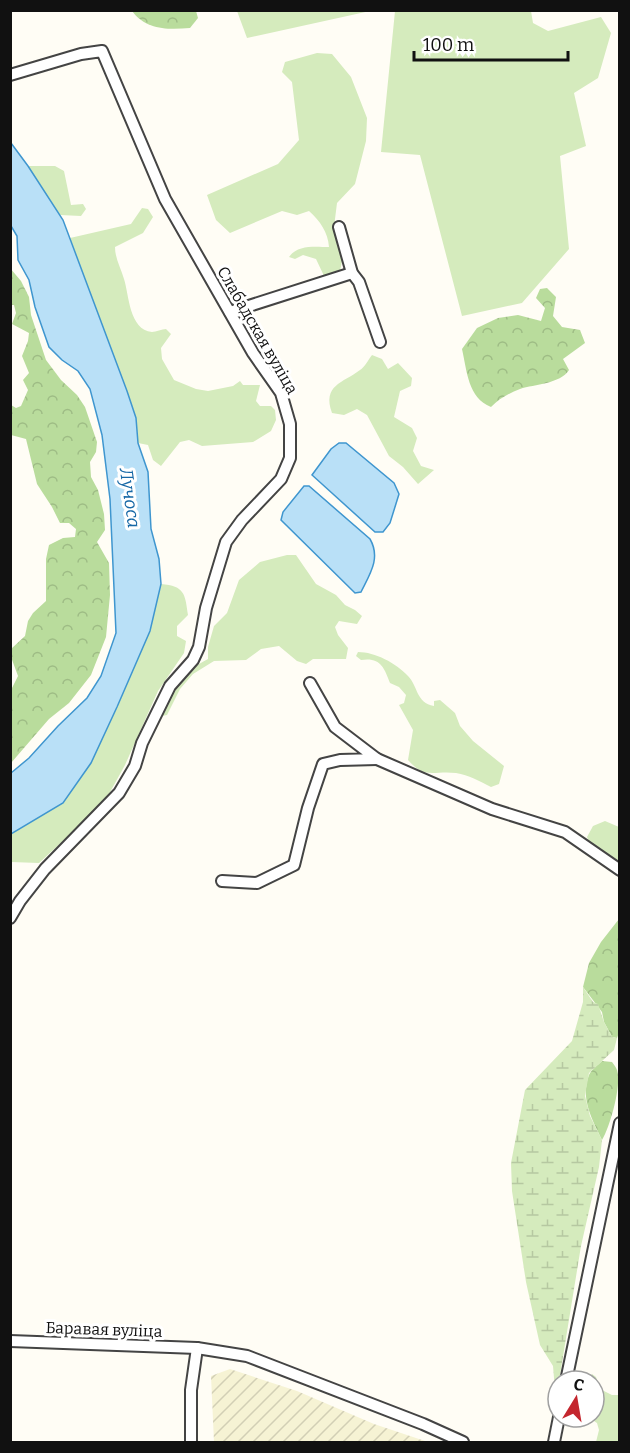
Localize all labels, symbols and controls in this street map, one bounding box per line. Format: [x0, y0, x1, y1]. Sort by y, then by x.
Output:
scale bar [414, 24, 568, 62]
text: 100 m [423, 34, 474, 56]
street label: Слабадская вуліца [213, 263, 302, 398]
water label: Лучоса [115, 466, 145, 530]
street label: Баравая вуліца [45, 1318, 163, 1341]
north arrow [546, 1369, 606, 1429]
text: С [572, 1374, 586, 1395]

